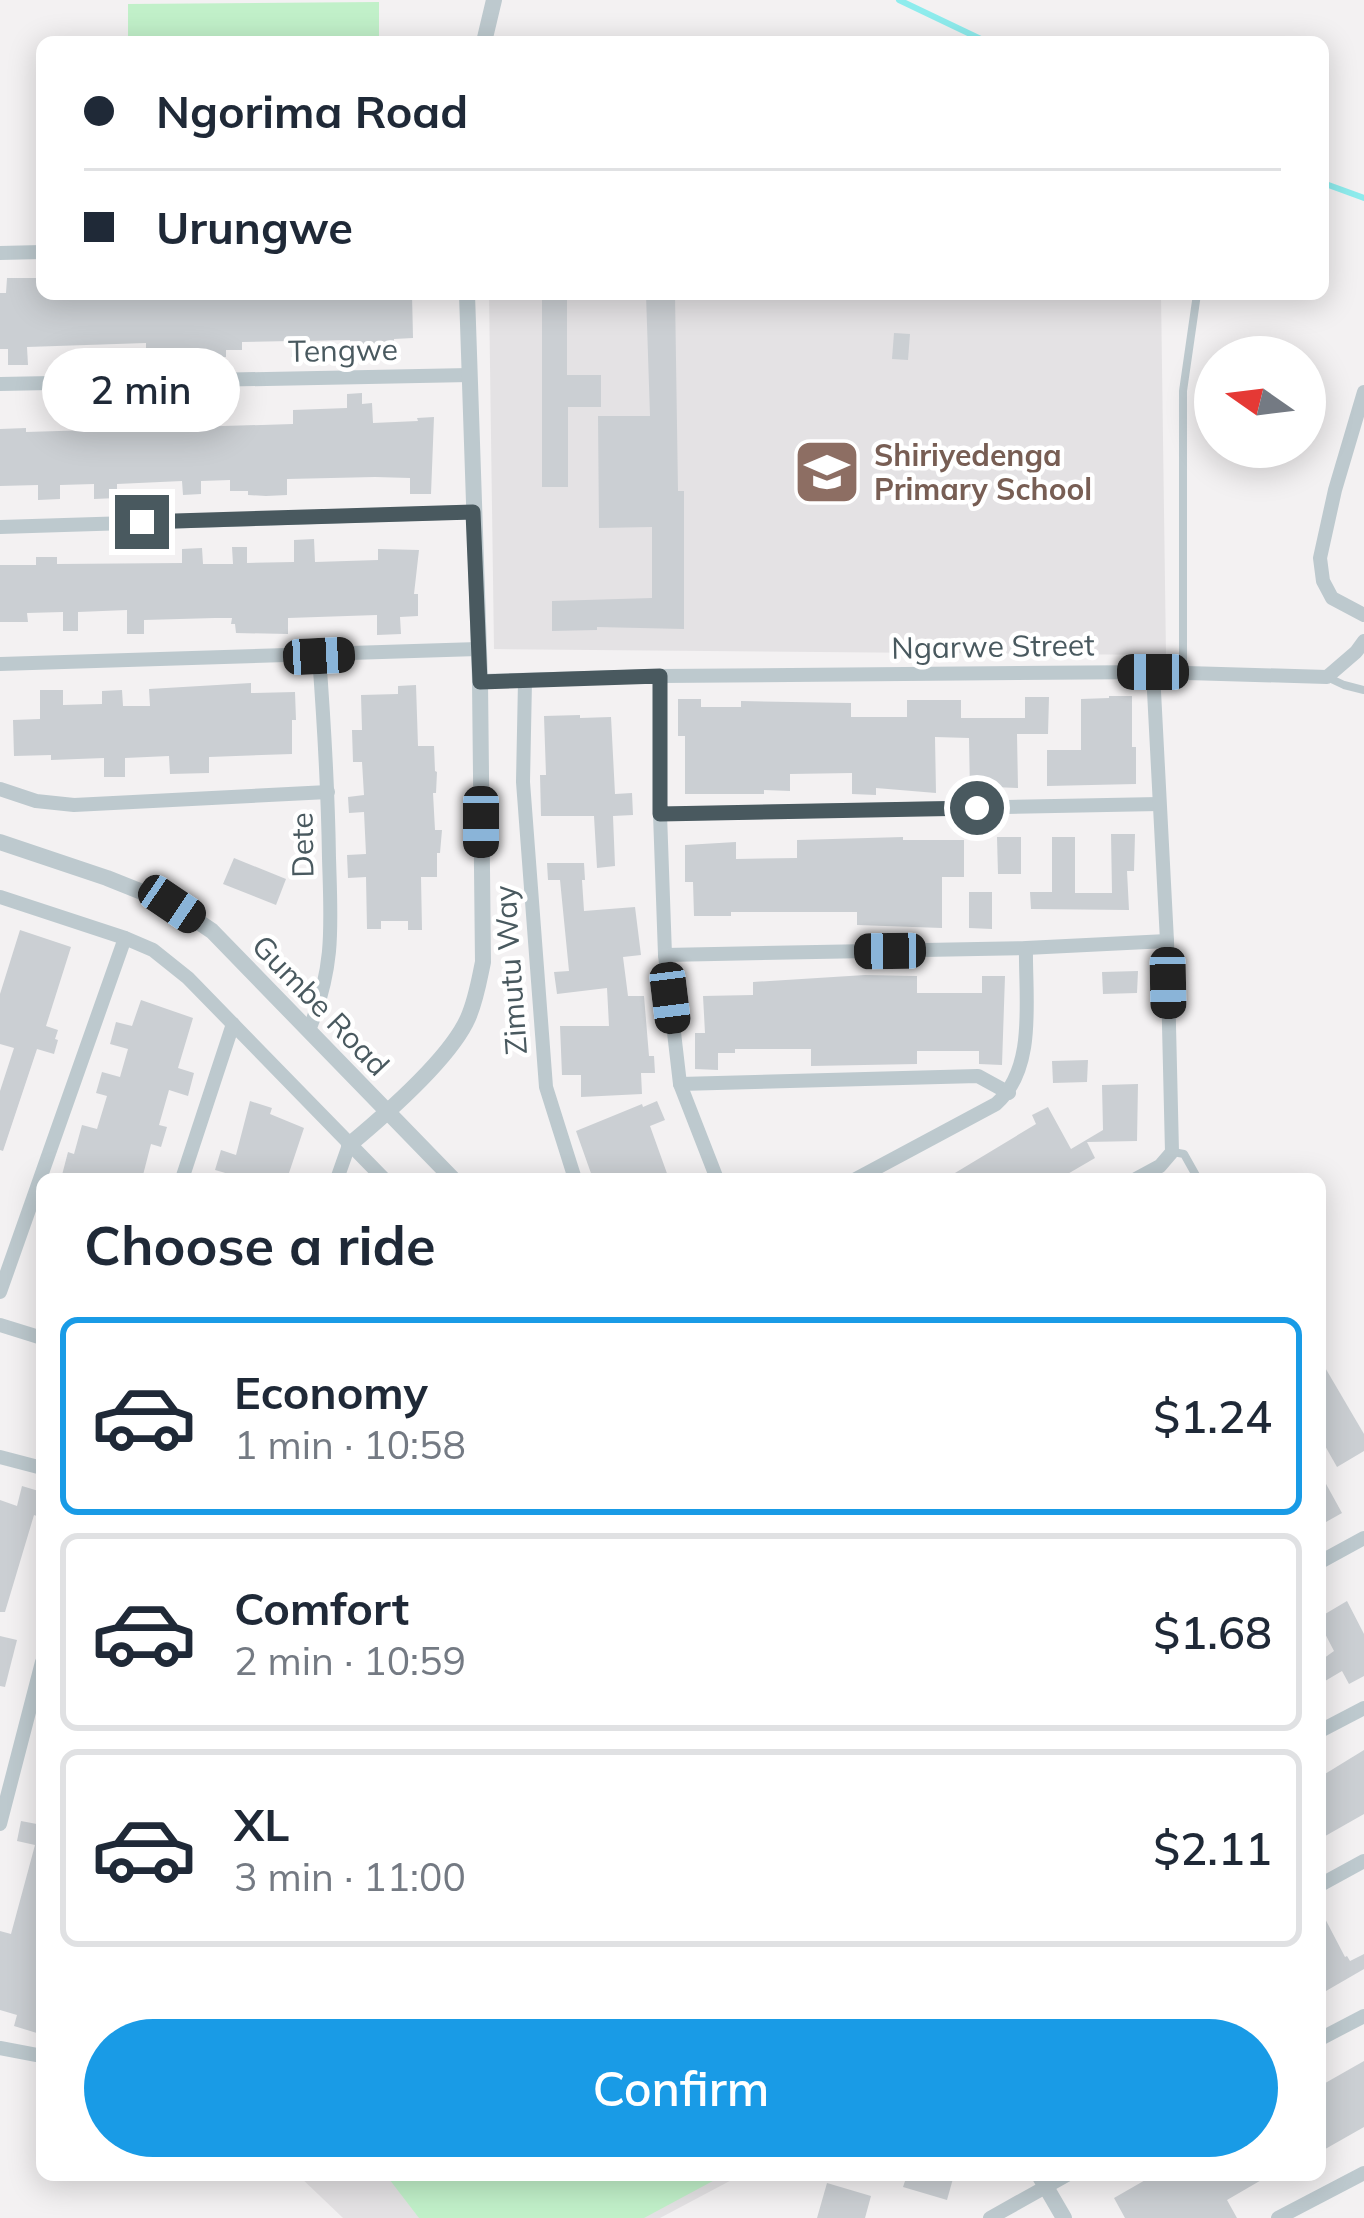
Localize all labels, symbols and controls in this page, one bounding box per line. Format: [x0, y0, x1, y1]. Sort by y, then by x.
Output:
text: Ngorima Road [156, 83, 468, 139]
text: Urungwe [156, 199, 353, 255]
street label: Tengwe [288, 330, 398, 370]
north arrow [1194, 336, 1326, 468]
map controls [1194, 336, 1326, 468]
callout: 2 min [43, 348, 241, 432]
text: 2 min [90, 365, 192, 414]
place label: Shiriyedenga Primary School [874, 436, 1092, 508]
school or university icon: Shiriyedenga Primary School [792, 437, 862, 507]
route end [115, 495, 169, 549]
street label: Ngarwe Street [891, 625, 1095, 667]
car [282, 636, 356, 676]
car [1117, 654, 1189, 690]
route start [950, 781, 1004, 835]
car [463, 786, 499, 858]
street label: Dete [282, 812, 322, 878]
car [132, 869, 212, 939]
street label: Zimutu Way [485, 884, 535, 1056]
street label: Gumbe Road [244, 927, 398, 1083]
car [854, 932, 926, 970]
car [1149, 947, 1187, 1019]
car [648, 960, 692, 1036]
text: Choose a ride [84, 1211, 436, 1279]
icon: car [90, 1362, 198, 1470]
text: Economy [234, 1364, 428, 1420]
text: $1.24 [1153, 1388, 1272, 1444]
text: 1 min · 10:58 [234, 1420, 466, 1469]
icon: car [90, 1578, 198, 1686]
text: Comfort [234, 1580, 409, 1636]
text: $1.68 [1153, 1604, 1272, 1660]
text: 2 min · 10:59 [234, 1636, 466, 1685]
icon: car [90, 1794, 198, 1902]
text: XL [234, 1796, 289, 1852]
text: $2.11 [1153, 1820, 1272, 1876]
text: 3 min · 11:00 [234, 1852, 466, 1901]
button: Confirm [84, 2019, 1278, 2157]

